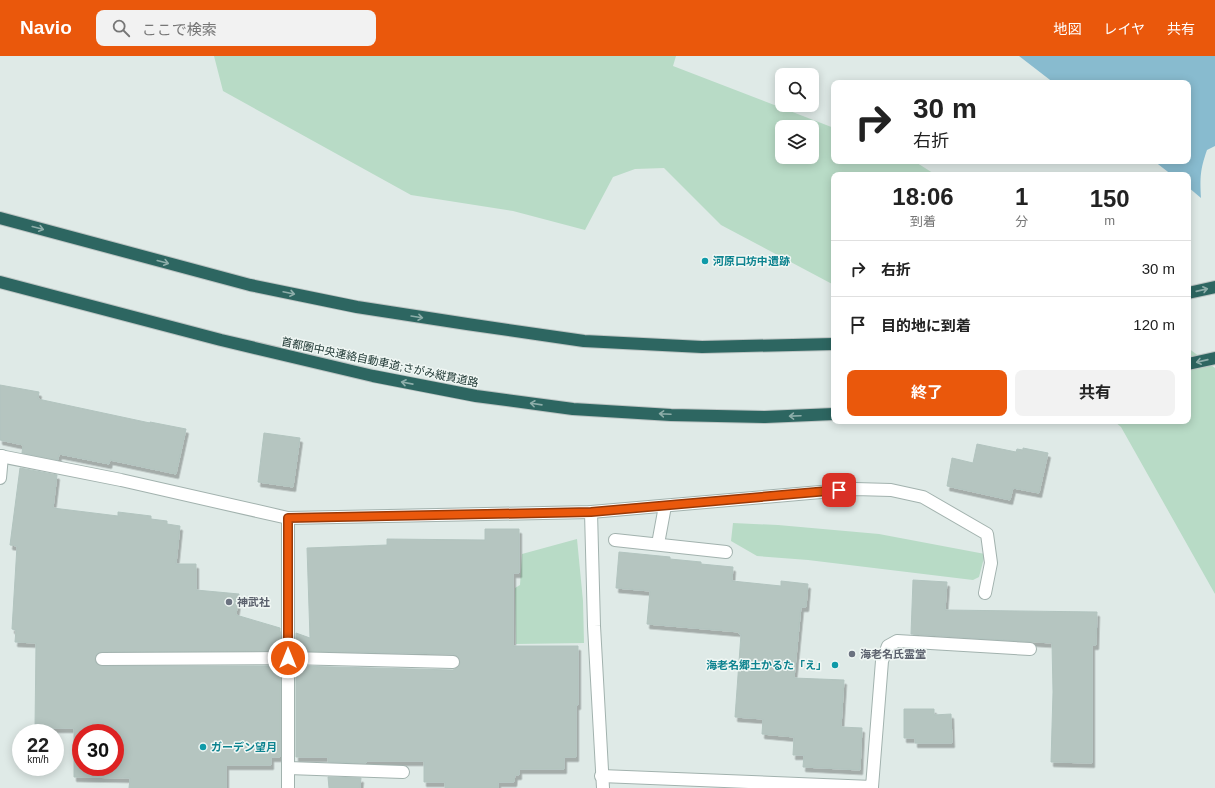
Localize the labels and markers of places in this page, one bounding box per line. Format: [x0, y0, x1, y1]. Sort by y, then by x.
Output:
place label: 河原口坊中遺跡 [713, 255, 790, 267]
marker: 河原口坊中遺跡 [700, 256, 710, 266]
pin [822, 473, 856, 507]
place label: 神武社 [237, 596, 270, 608]
marker: 神武社 [224, 597, 234, 607]
place label: 海老名氏霊堂 [860, 648, 926, 660]
marker: 海老名氏霊堂 [847, 649, 857, 659]
place label: 海老名郷土かるた「え」 [706, 659, 827, 671]
marker: 海老名郷土かるた「え」 [830, 660, 840, 670]
place label: ガーデン望月 [211, 741, 277, 753]
marker: ガーデン望月 [198, 742, 208, 752]

